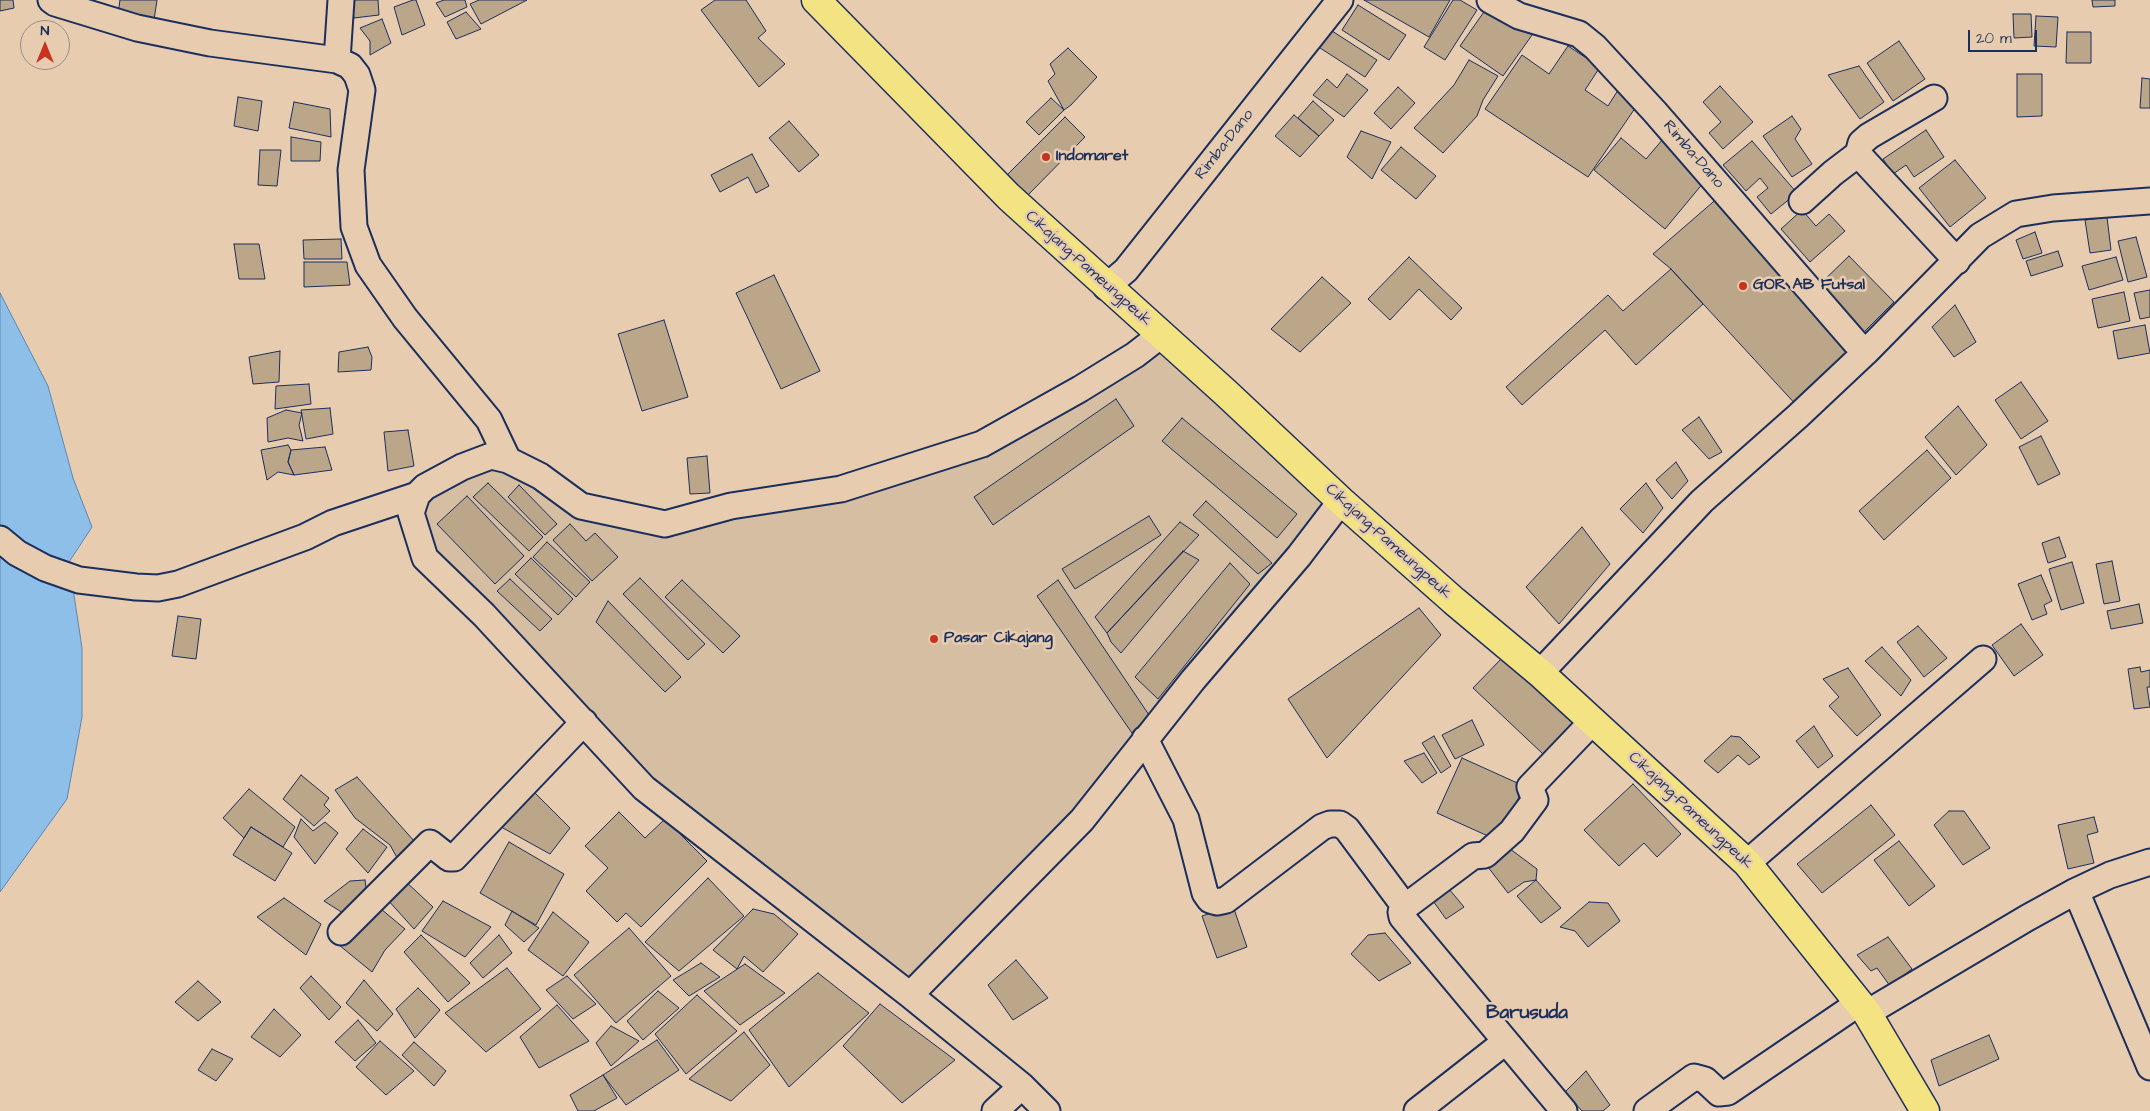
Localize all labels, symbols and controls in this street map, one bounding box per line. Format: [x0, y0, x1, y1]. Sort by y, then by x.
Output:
north arrow [20, 20, 70, 70]
scale bar [1970, 20, 2039, 52]
text: N [41, 21, 49, 41]
text: 20 m [1976, 28, 2012, 49]
street label: Rimba-Dano [1192, 106, 1258, 184]
street label: Rimba-Dano [1658, 117, 1728, 193]
place label: Indomaret [1056, 147, 1128, 167]
marker: Indomaret [1040, 151, 1052, 163]
street label: Cikajang-Pameungpeuk [1021, 207, 1155, 331]
place label: GOR AB Futsal [1753, 276, 1865, 296]
marker: GOR AB Futsal [1737, 280, 1749, 292]
street label: Cikajang-Pameungpeuk [1321, 480, 1455, 604]
place label: Pasar Cikajang [944, 629, 1053, 649]
marker: Pasar Cikajang [928, 633, 940, 645]
street label: Cikajang-Pameungpeuk [1624, 748, 1756, 874]
district label: Barusuda [1486, 1003, 1568, 1025]

